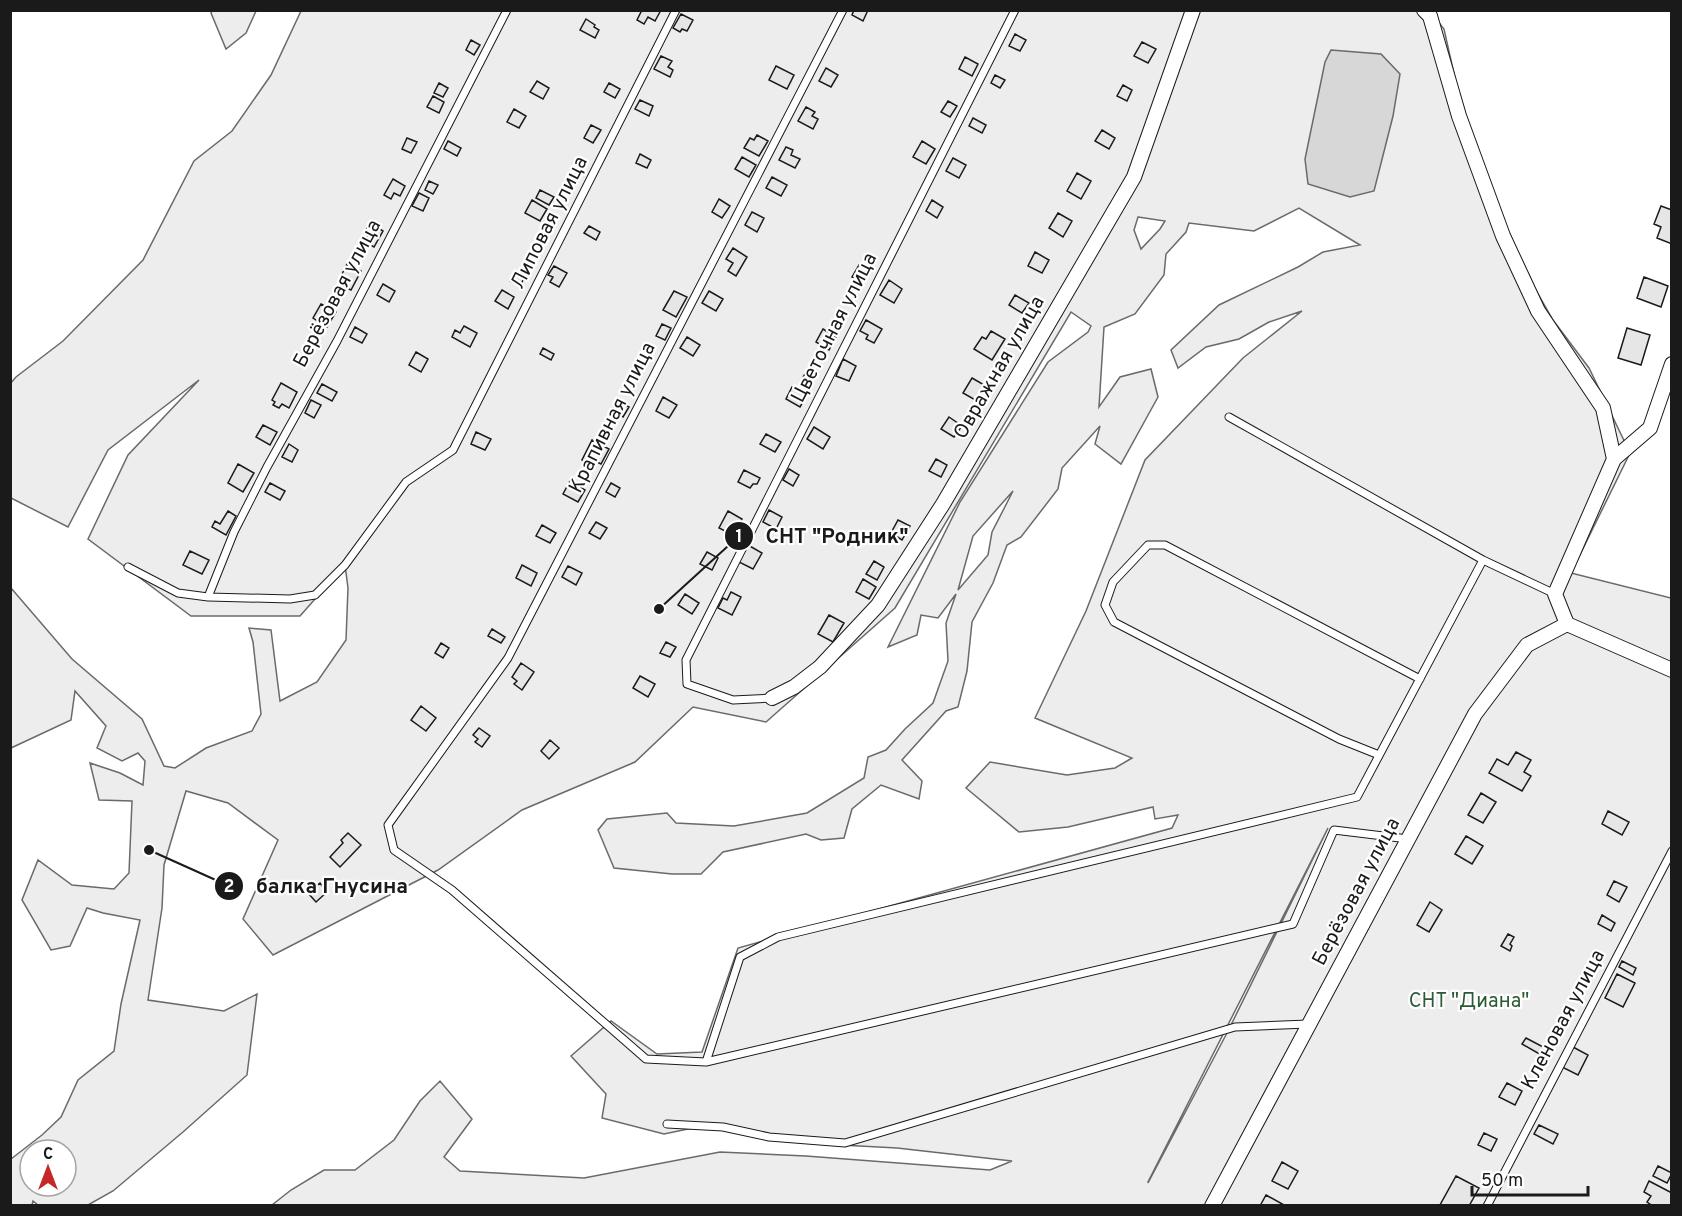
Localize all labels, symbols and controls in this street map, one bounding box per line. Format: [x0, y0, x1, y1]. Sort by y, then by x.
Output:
street label: Липовая улица [505, 152, 595, 294]
street label: Берёзовая улица [288, 216, 388, 372]
street label: Цветочная улица [786, 249, 884, 407]
street label: Овражная улица [948, 292, 1052, 444]
street label: Крапивная улица [564, 338, 662, 498]
callout: СНТ "Родник" [724, 516, 920, 555]
text: СНТ "Родник" [766, 524, 908, 551]
text: 1 [735, 526, 743, 549]
street label: Берёзовая улица [1307, 814, 1407, 970]
callout: балка Гнусина [214, 866, 420, 905]
text: балка Гнусина [256, 874, 408, 901]
text: 2 [223, 876, 235, 899]
street label: Кленовая улица [1516, 945, 1612, 1095]
park label: СНТ "Диана" [1409, 989, 1529, 1015]
north arrow [18, 1138, 78, 1198]
text: С [43, 1145, 53, 1165]
scale bar [1472, 1159, 1588, 1197]
text: 50 m [1481, 1170, 1523, 1193]

